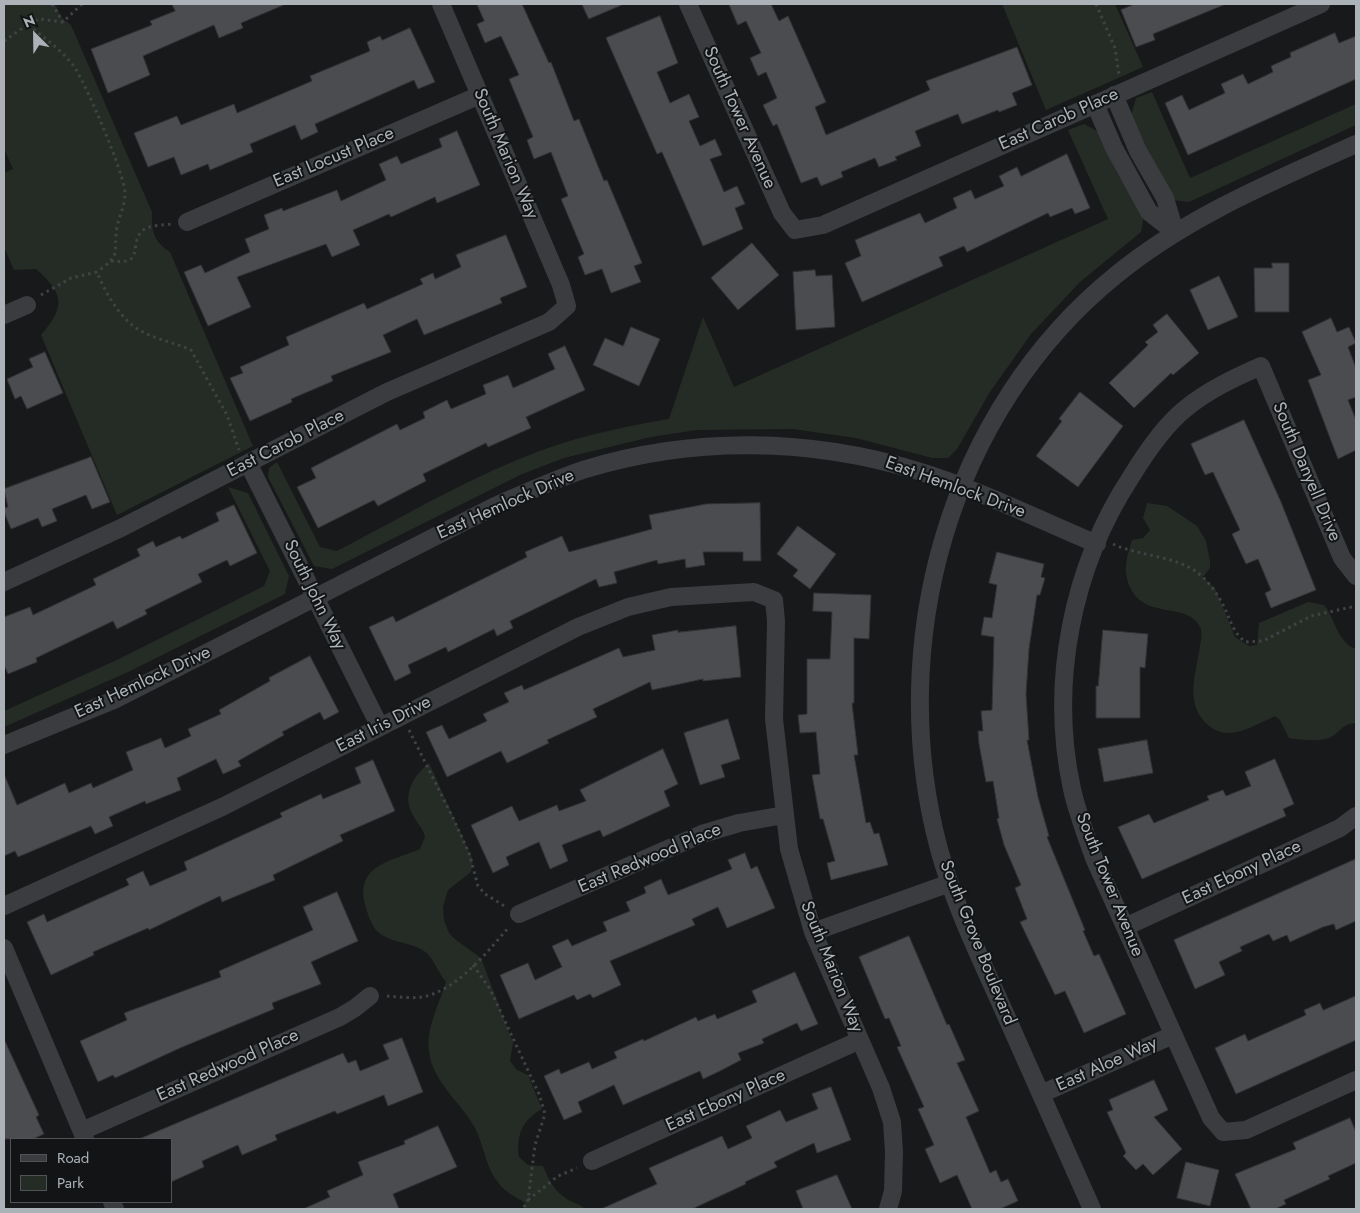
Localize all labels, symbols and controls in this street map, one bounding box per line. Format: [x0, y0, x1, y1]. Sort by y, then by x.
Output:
north arrow [10, 10, 60, 60]
text: N [20, 10, 38, 33]
street label: South Tower Avenue [698, 44, 780, 192]
street label: East Carob Place [996, 84, 1122, 156]
street label: South Marion Way [468, 86, 542, 222]
street label: East Locust Place [270, 123, 398, 193]
street label: South Danyell Drive [1267, 399, 1345, 545]
street label: East Carob Place [224, 405, 348, 483]
street label: East Hemlock Drive [882, 453, 1028, 523]
street label: East Hemlock Drive [434, 465, 578, 545]
street label: South John Way [278, 537, 350, 653]
street label: East Hemlock Drive [72, 642, 214, 724]
street label: East Iris Drive [333, 692, 435, 758]
street label: South Tower Avenue [1070, 810, 1148, 960]
street label: East Redwood Place [575, 819, 725, 899]
street label: East Ebony Place [1179, 836, 1305, 910]
street label: South Grove Boulevard [934, 858, 1020, 1028]
street label: South Marion Way [795, 898, 867, 1036]
street label: East Redwood Place [154, 1025, 302, 1107]
street label: East Aloe Way [1053, 1033, 1161, 1097]
street label: East Ebony Place [663, 1065, 789, 1137]
legend [10, 1138, 172, 1203]
text: Road [57, 1147, 89, 1169]
text: Park [57, 1172, 84, 1194]

